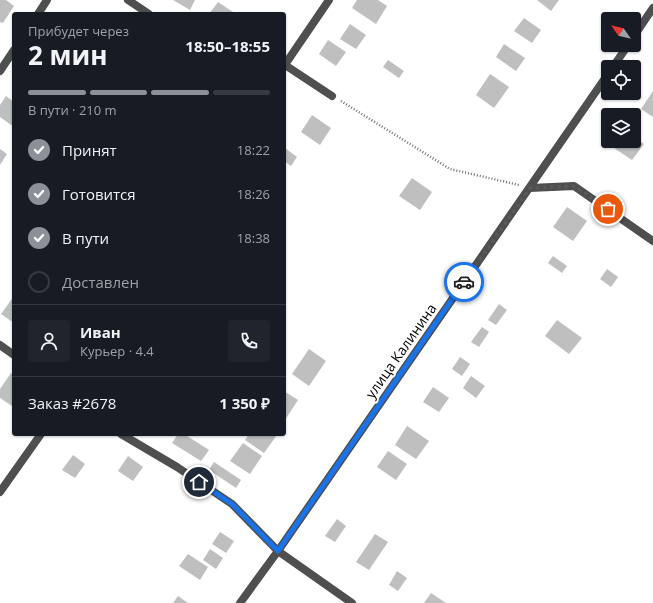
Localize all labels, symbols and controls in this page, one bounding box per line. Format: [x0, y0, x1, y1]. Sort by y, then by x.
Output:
north arrow [601, 12, 641, 52]
map controls [601, 12, 641, 148]
text: Прибудет через [28, 22, 129, 40]
text: 18:50–18:55 [185, 36, 270, 56]
text: 2 мин [28, 37, 108, 73]
button: locate [601, 60, 641, 100]
text: В пути · 210 m [28, 101, 117, 119]
button: layers [601, 108, 641, 148]
icon: check [28, 139, 50, 161]
text: Принят [62, 140, 117, 160]
text: 18:22 [237, 141, 270, 159]
icon: check [28, 183, 50, 205]
text: Готовится [62, 184, 136, 204]
text: 18:26 [237, 185, 270, 203]
pin [591, 192, 625, 226]
icon: bag [597, 198, 619, 220]
icon: check [28, 227, 50, 249]
text: В пути [62, 228, 109, 248]
text: 18:38 [237, 229, 270, 247]
courier [444, 262, 484, 302]
icon: car [453, 271, 475, 293]
text: Доставлен [62, 272, 139, 292]
street label: улица Калинина [361, 300, 440, 402]
button: person [28, 320, 70, 362]
button: phone [228, 320, 270, 362]
text: Иван [80, 322, 121, 342]
text: Курьер · 4.4 [80, 342, 154, 360]
text: Заказ #2678 [28, 393, 116, 413]
text: 1 350 ₽ [219, 393, 270, 413]
pin [182, 465, 216, 499]
icon: home [188, 471, 210, 493]

